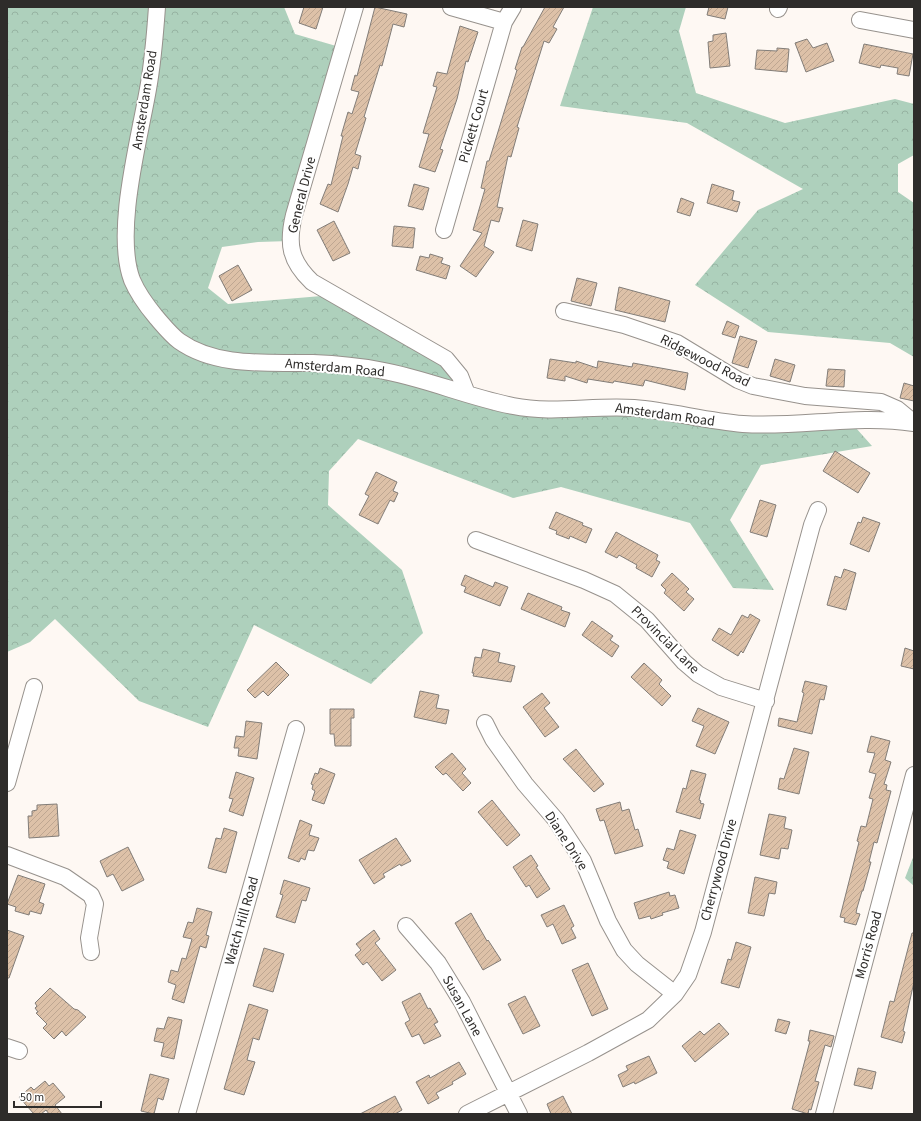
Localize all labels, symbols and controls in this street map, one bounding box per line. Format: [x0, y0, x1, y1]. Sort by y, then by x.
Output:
street label: Amsterdam Road [127, 49, 163, 151]
street label: Pickett Court [454, 86, 494, 165]
street label: General Drive [283, 154, 321, 235]
street label: Ridgewood Road [656, 330, 754, 392]
street label: Amsterdam Road [284, 354, 386, 382]
street label: Amsterdam Road [614, 398, 716, 432]
street label: Provincial Lane [626, 601, 704, 679]
street label: Diane Drive [539, 808, 593, 875]
street label: Cherrywood Drive [696, 817, 742, 923]
street label: Watch Hill Road [220, 874, 264, 968]
street label: Morris Road [850, 909, 888, 981]
street label: Susan Lane [437, 972, 487, 1040]
scale bar [14, 1083, 101, 1109]
text: 50 m [20, 1089, 44, 1106]

